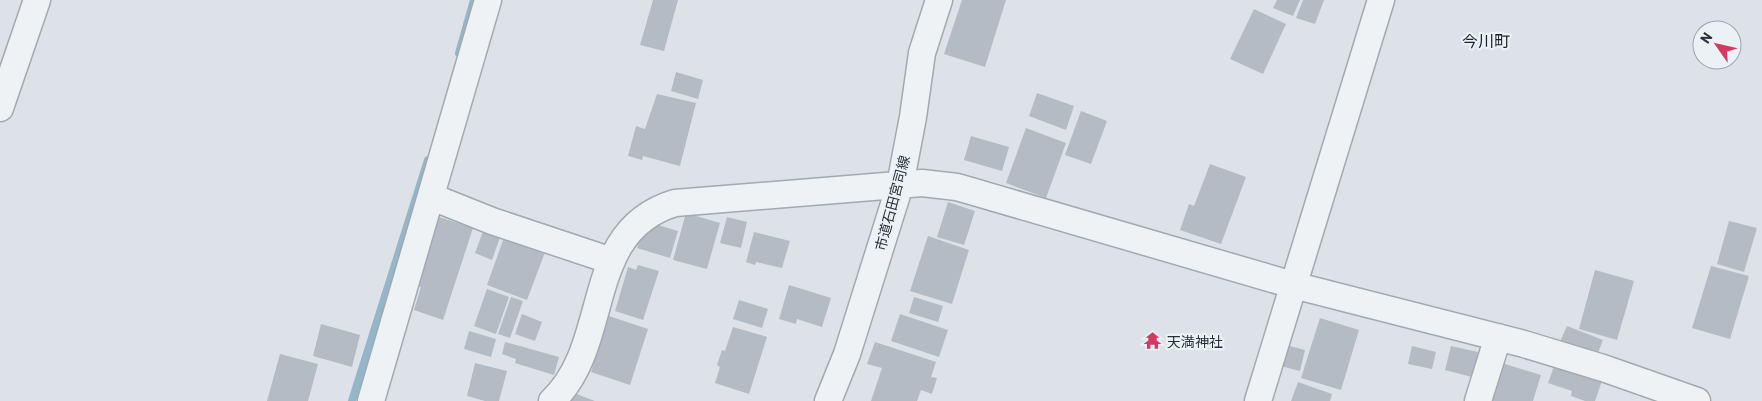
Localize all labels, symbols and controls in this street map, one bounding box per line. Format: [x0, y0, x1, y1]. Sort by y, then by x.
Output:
north arrow [1692, 20, 1742, 70]
text: N [1696, 29, 1715, 46]
district label: 今川町 [1462, 31, 1510, 50]
street label: 市道石田宮司線 [871, 153, 913, 253]
temple icon: 天満神社 [1143, 331, 1163, 351]
place label: 天満神社 [1167, 333, 1223, 350]

